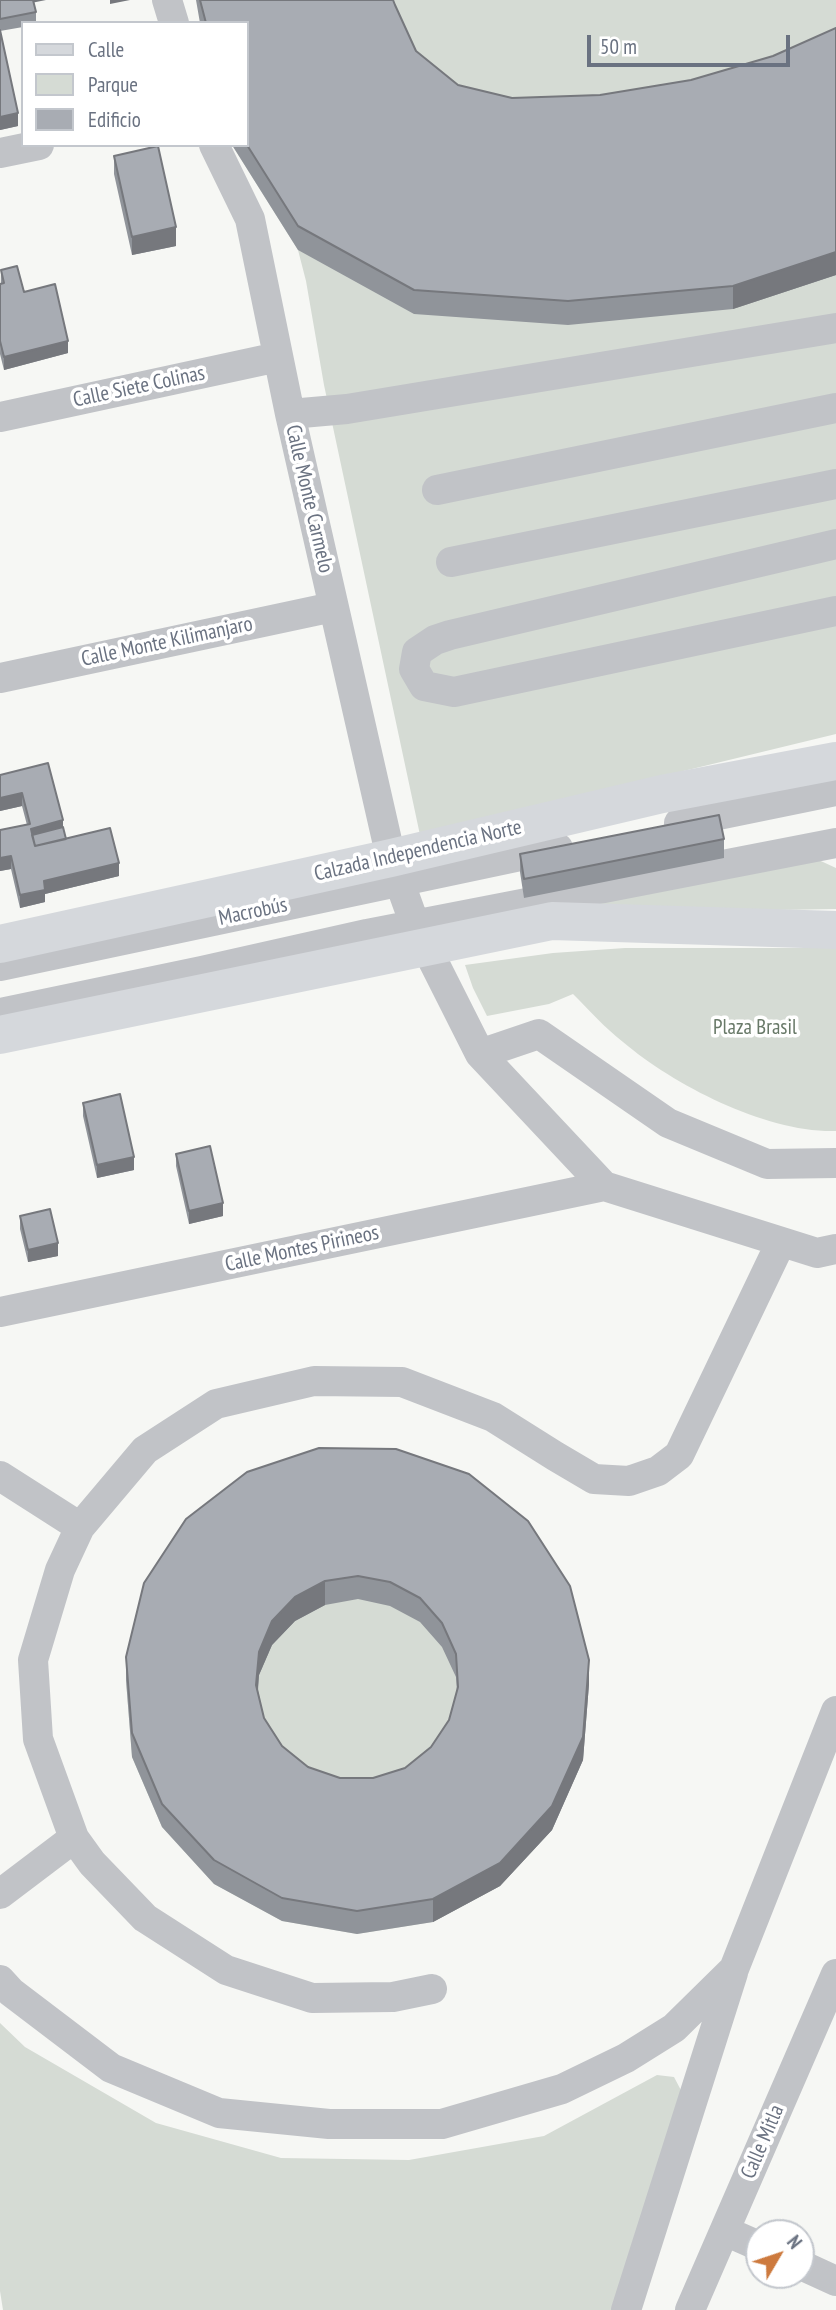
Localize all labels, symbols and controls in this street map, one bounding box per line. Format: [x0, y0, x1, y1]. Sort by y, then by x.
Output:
legend [21, 21, 248, 147]
scale bar [591, 21, 794, 65]
text: 50 m [600, 33, 637, 60]
text: Calle [88, 36, 124, 63]
text: Parque [88, 71, 138, 98]
text: Edificio [88, 106, 141, 133]
street label: Calle Siete Colinas [71, 361, 207, 413]
street label: Calle Monte Carmelo [280, 423, 338, 575]
street label: Calle Monte Kilimanjaro [79, 612, 255, 672]
street label: Calzada Independencia Norte [312, 815, 524, 887]
street label: Macrobús [216, 892, 290, 932]
park label: Plaza Brasil [713, 1015, 797, 1041]
street label: Calle Montes Pirineos [223, 1220, 381, 1278]
street label: Calle Mitla [736, 2101, 790, 2183]
north arrow [745, 2219, 815, 2289]
text: N [782, 2230, 807, 2254]

